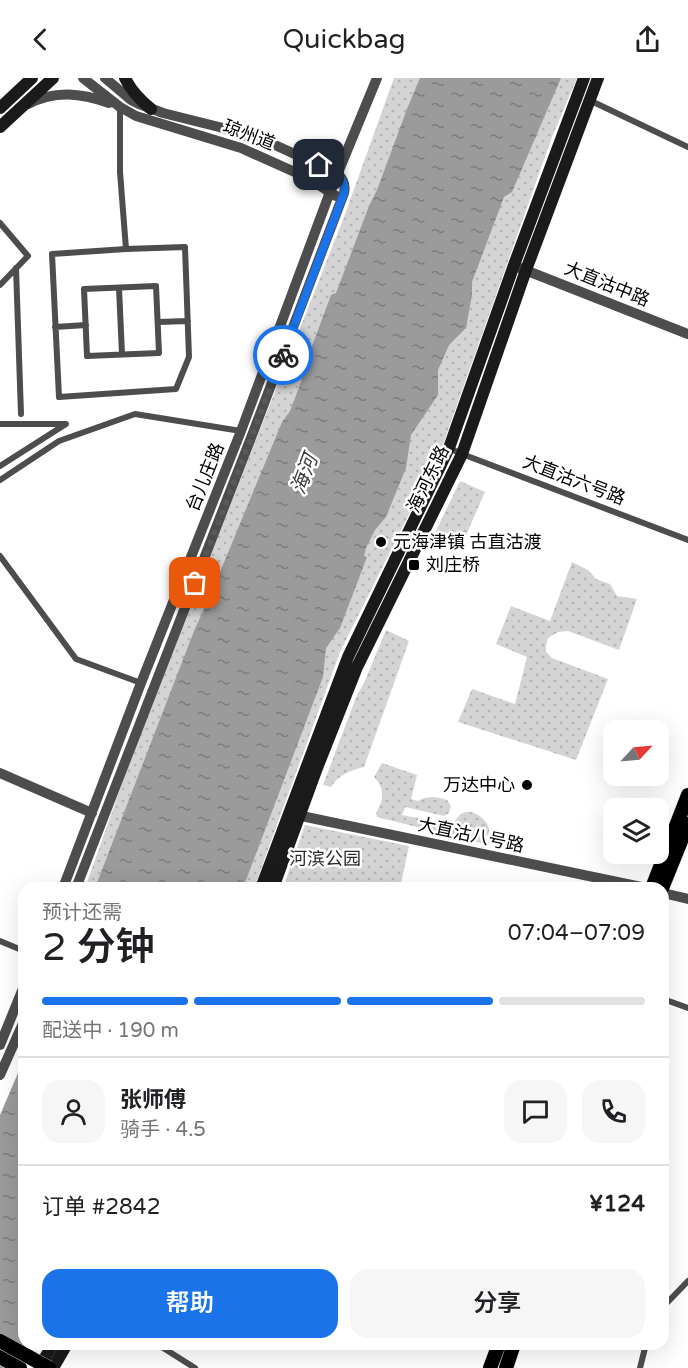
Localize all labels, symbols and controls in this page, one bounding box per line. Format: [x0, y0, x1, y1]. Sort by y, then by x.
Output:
icon: back [24, 23, 57, 56]
text: Quickbag [282, 23, 406, 56]
icon: share [631, 23, 664, 56]
street label: 琼州道 [220, 115, 278, 155]
pin [293, 139, 344, 190]
icon: home [302, 148, 335, 181]
street label: 大直沽中路 [561, 257, 653, 311]
courier [253, 325, 313, 385]
icon: bike [267, 339, 300, 372]
street label: 台儿庄路 [181, 440, 229, 514]
street label: 海河东路 [402, 442, 454, 516]
water label: 海河 [287, 448, 325, 497]
street label: 大直沽六号路 [520, 450, 628, 510]
place label: 元海津镇 古直沽渡 [393, 531, 542, 553]
marker: 元海津镇 古直沽渡 [374, 535, 388, 549]
place label: 刘庄桥 [426, 554, 480, 576]
pin [169, 557, 220, 608]
marker: 刘庄桥 [407, 558, 421, 572]
icon: bag [178, 566, 211, 599]
north arrow [603, 720, 669, 786]
map controls [603, 720, 669, 864]
place label: 万达中心 [443, 774, 515, 796]
marker: 万达中心 [520, 778, 534, 792]
button: layers [603, 798, 669, 864]
street label: 大直沽八号路 [416, 813, 526, 857]
park label: 河滨公园 [289, 848, 361, 870]
text: 预计还需 [42, 901, 122, 925]
text: 07:04–07:09 [508, 920, 645, 946]
text: 2 分钟 [42, 924, 155, 971]
text: 配送中 · 190 m [42, 1019, 179, 1043]
button: person [42, 1080, 105, 1143]
button: chat [504, 1080, 567, 1143]
button: phone [582, 1080, 645, 1143]
text: 张师傅 [120, 1087, 186, 1113]
text: 骑手 · 4.5 [120, 1118, 206, 1142]
text: ¥124 [589, 1191, 645, 1217]
text: 订单 #2842 [42, 1194, 160, 1220]
button: 帮助 [42, 1269, 338, 1338]
button: 分享 [350, 1269, 645, 1338]

